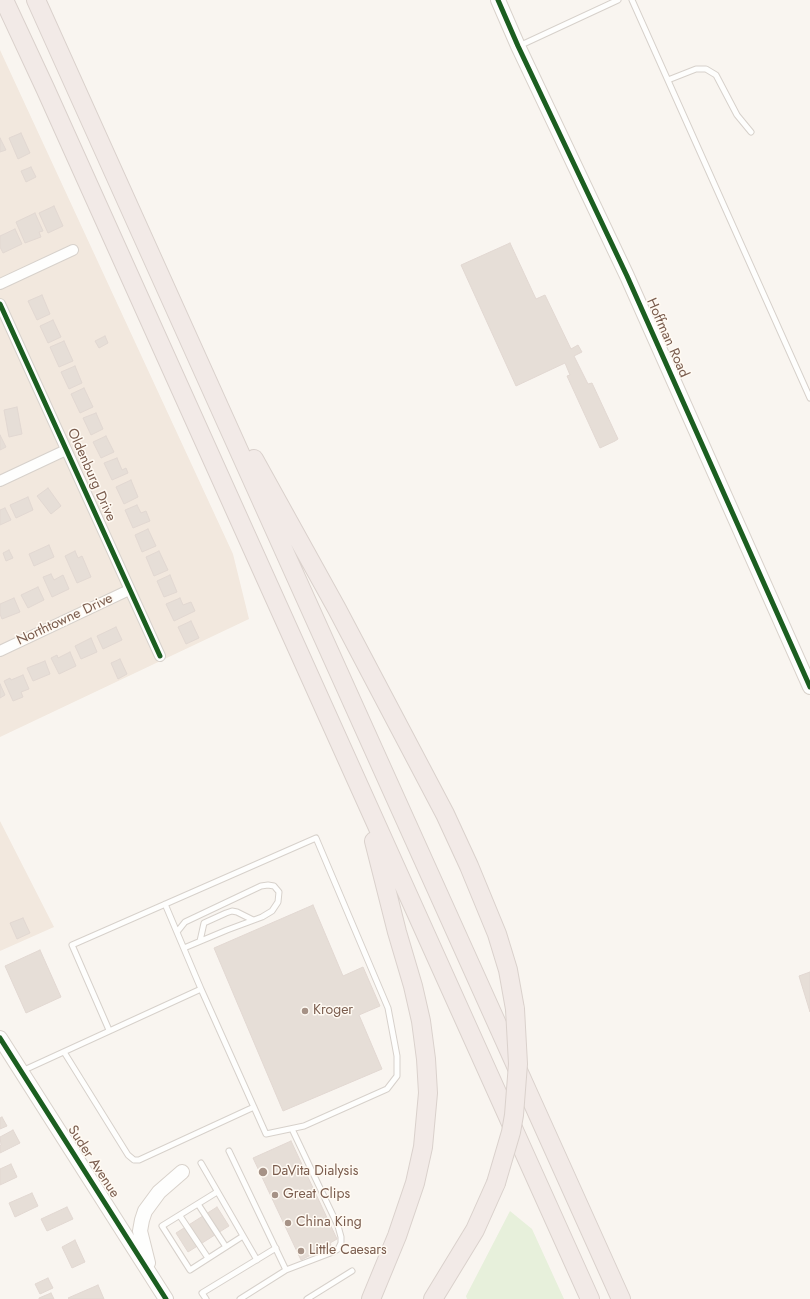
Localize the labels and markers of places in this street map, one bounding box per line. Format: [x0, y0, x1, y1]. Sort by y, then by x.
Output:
place label: Kroger [313, 1003, 353, 1019]
marker: Kroger [300, 1006, 310, 1016]
place label: DaVita Dialysis [272, 1164, 359, 1180]
marker: DaVita Dialysis [257, 1166, 269, 1178]
place label: Great Clips [283, 1187, 350, 1203]
marker: Great Clips [270, 1190, 280, 1200]
place label: China King [296, 1215, 362, 1231]
marker: China King [283, 1218, 293, 1228]
place label: Little Caesars [309, 1243, 387, 1259]
marker: Little Caesars [296, 1246, 306, 1256]

